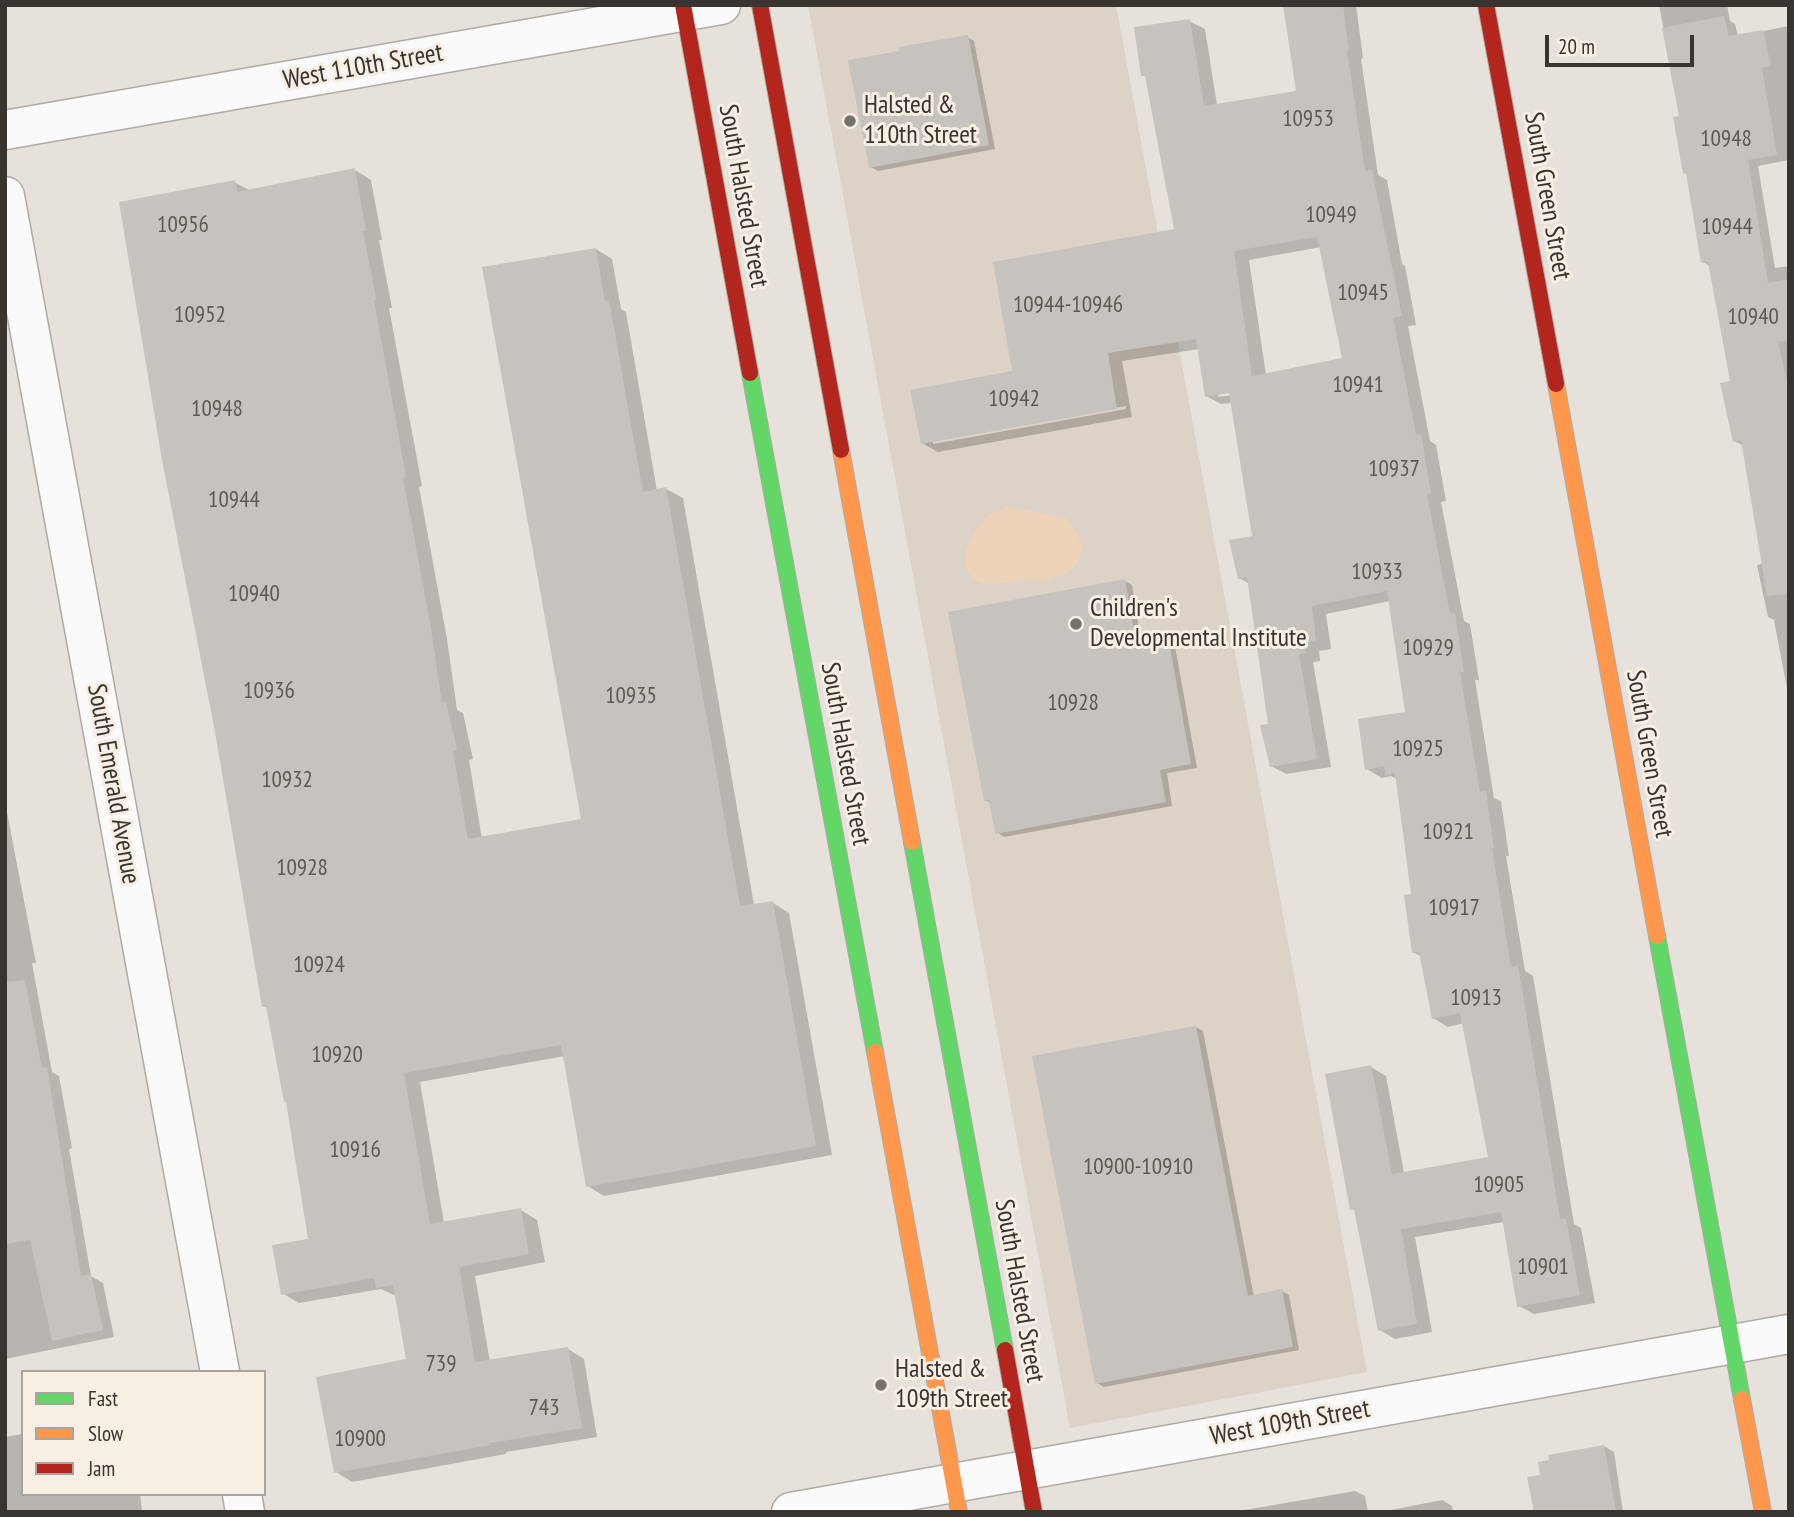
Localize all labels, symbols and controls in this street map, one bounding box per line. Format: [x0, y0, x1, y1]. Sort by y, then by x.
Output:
scale bar [1549, 21, 1698, 65]
text: 20 m [1558, 33, 1595, 60]
street label: West 110th Street [281, 38, 445, 96]
place label: Halsted & 110th Street [864, 90, 977, 152]
street label: South Halsted Street [712, 102, 774, 290]
house number: 10953 [1282, 105, 1334, 133]
street label: South Green Street [1517, 110, 1577, 282]
marker: Halsted & 110th Street [842, 113, 858, 129]
house number: 10948 [1700, 125, 1752, 153]
house number: 10949 [1305, 201, 1357, 229]
house number: 10956 [157, 211, 209, 239]
house number: 10944 [1701, 213, 1753, 241]
house number: 10945 [1337, 279, 1389, 307]
house number: 10944-10946 [1013, 291, 1123, 319]
house number: 10952 [174, 301, 226, 329]
house number: 10940 [1727, 303, 1779, 331]
house number: 10941 [1332, 371, 1384, 399]
house number: 10942 [988, 385, 1040, 413]
house number: 10948 [191, 395, 243, 423]
house number: 10937 [1368, 455, 1420, 483]
house number: 10944 [208, 486, 260, 514]
house number: 10933 [1351, 558, 1403, 586]
house number: 10940 [228, 580, 280, 608]
place label: Children's Developmental Institute [1090, 593, 1307, 654]
marker: Children's Developmental Institute [1068, 616, 1084, 632]
house number: 10929 [1402, 634, 1454, 662]
street label: South Halsted Street [814, 660, 876, 848]
street label: South Green Street [1619, 668, 1679, 840]
house number: 10936 [243, 677, 295, 705]
street label: South Emerald Avenue [80, 681, 146, 887]
house number: 10935 [605, 682, 657, 710]
house number: 10928 [1047, 689, 1099, 717]
house number: 10925 [1392, 735, 1444, 763]
house number: 10932 [261, 766, 313, 794]
house number: 10921 [1422, 818, 1474, 846]
house number: 10928 [276, 854, 328, 882]
house number: 10917 [1428, 894, 1480, 922]
house number: 10924 [293, 951, 345, 979]
house number: 10913 [1450, 984, 1502, 1012]
house number: 10920 [311, 1041, 363, 1069]
house number: 10916 [329, 1136, 381, 1164]
house number: 10900-10910 [1083, 1153, 1193, 1181]
house number: 10905 [1473, 1171, 1525, 1199]
street label: South Halsted Street [988, 1197, 1050, 1385]
house number: 10901 [1517, 1253, 1569, 1281]
house number: 739 [425, 1350, 457, 1378]
place label: Halsted & 109th Street [895, 1354, 1008, 1416]
legend [21, 1370, 266, 1496]
marker: Halsted & 109th Street [873, 1377, 889, 1393]
text: Fast [88, 1385, 118, 1412]
house number: 743 [528, 1394, 560, 1422]
street label: West 109th Street [1208, 1394, 1372, 1452]
text: Slow [88, 1420, 123, 1447]
house number: 10900 [334, 1425, 386, 1453]
text: Jam [88, 1455, 115, 1482]

